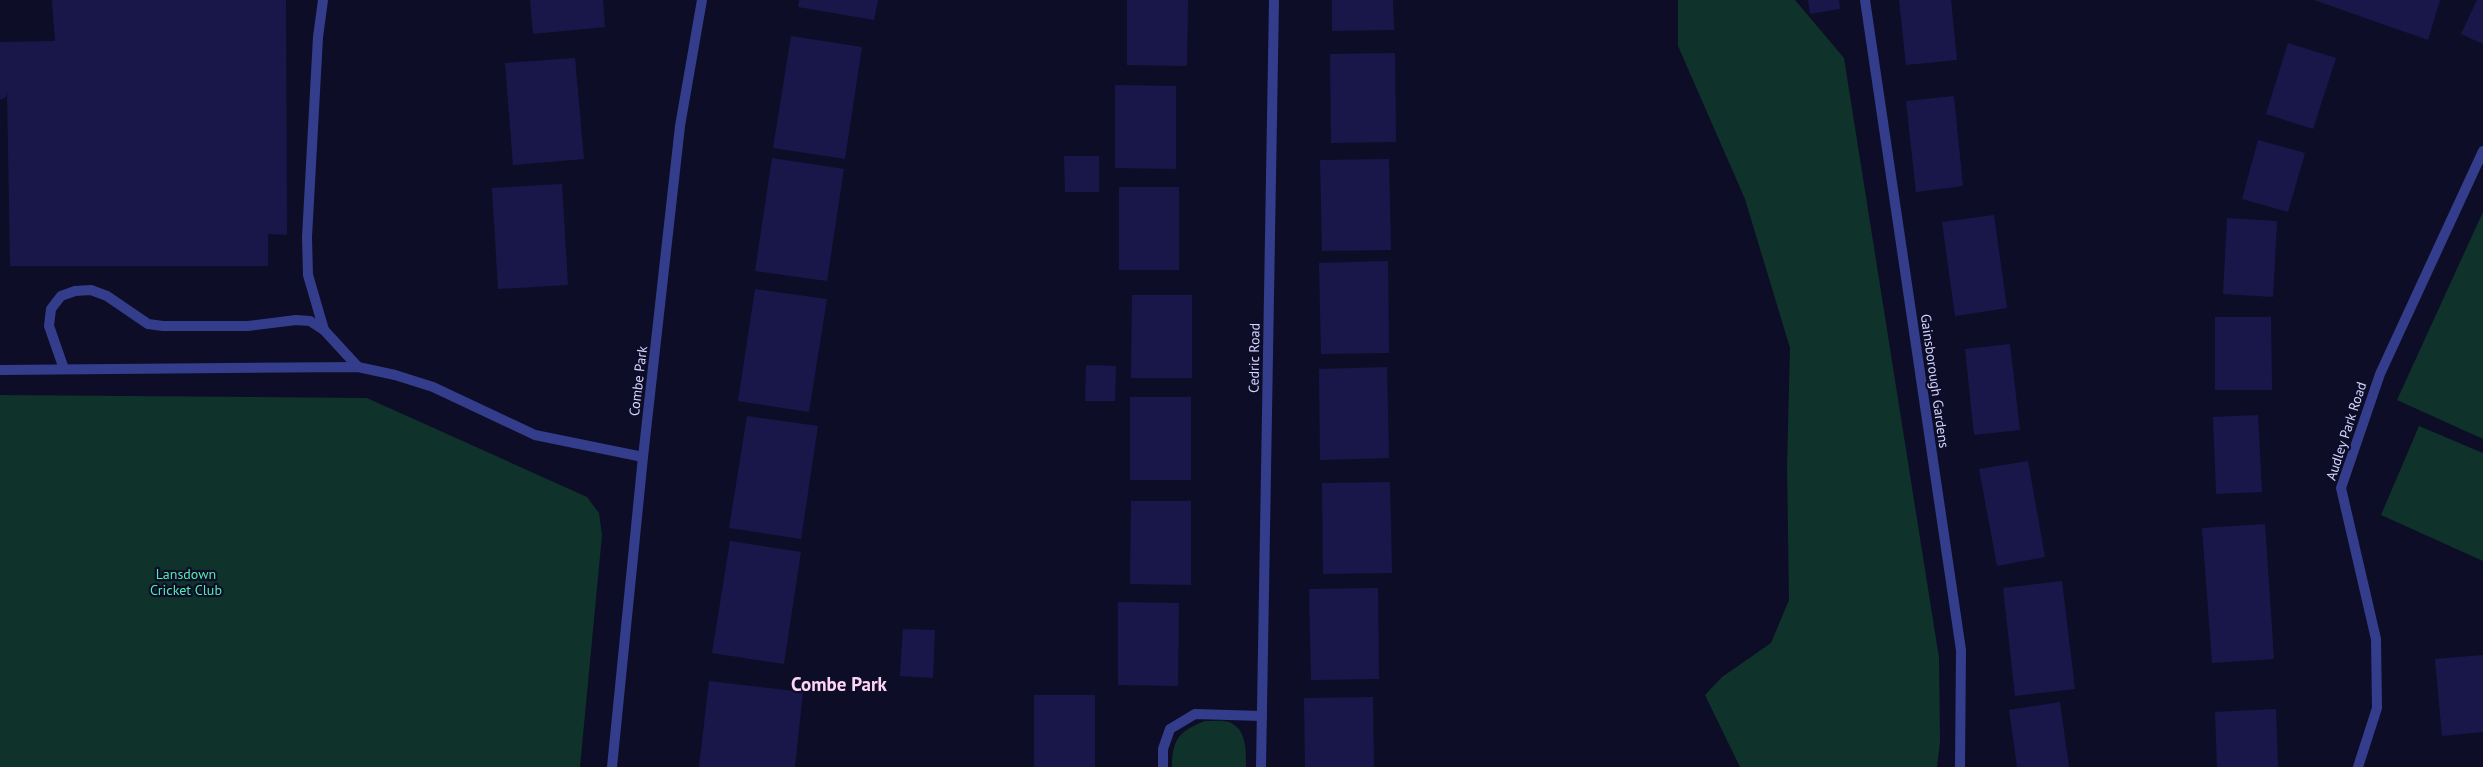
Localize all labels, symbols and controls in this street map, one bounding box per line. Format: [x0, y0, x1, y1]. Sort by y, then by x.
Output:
street label: Gainsborough Gardens [1917, 313, 1953, 449]
street label: Cedric Road [1244, 323, 1264, 393]
street label: Combe Park [625, 345, 651, 417]
street label: Audley Park Road [2322, 379, 2370, 483]
park label: Lansdown Cricket Club [150, 565, 222, 599]
district label: Combe Park [791, 672, 888, 696]

